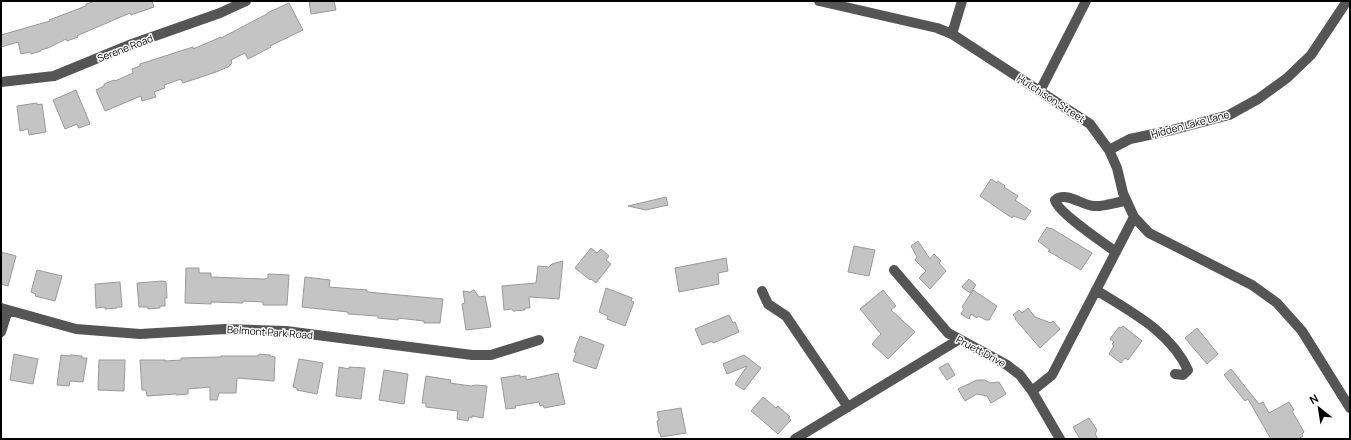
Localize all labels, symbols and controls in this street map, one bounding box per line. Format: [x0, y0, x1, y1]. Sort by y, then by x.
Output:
street label: Serene Road [95, 31, 155, 65]
street label: Hutchison Street [1014, 71, 1088, 125]
street label: Hidden Lake Lane [1149, 107, 1231, 141]
street label: Belmont Park Road [226, 322, 314, 342]
street label: Pruett Drive [954, 332, 1008, 370]
north arrow [1299, 388, 1339, 428]
text: N [1307, 390, 1321, 407]

